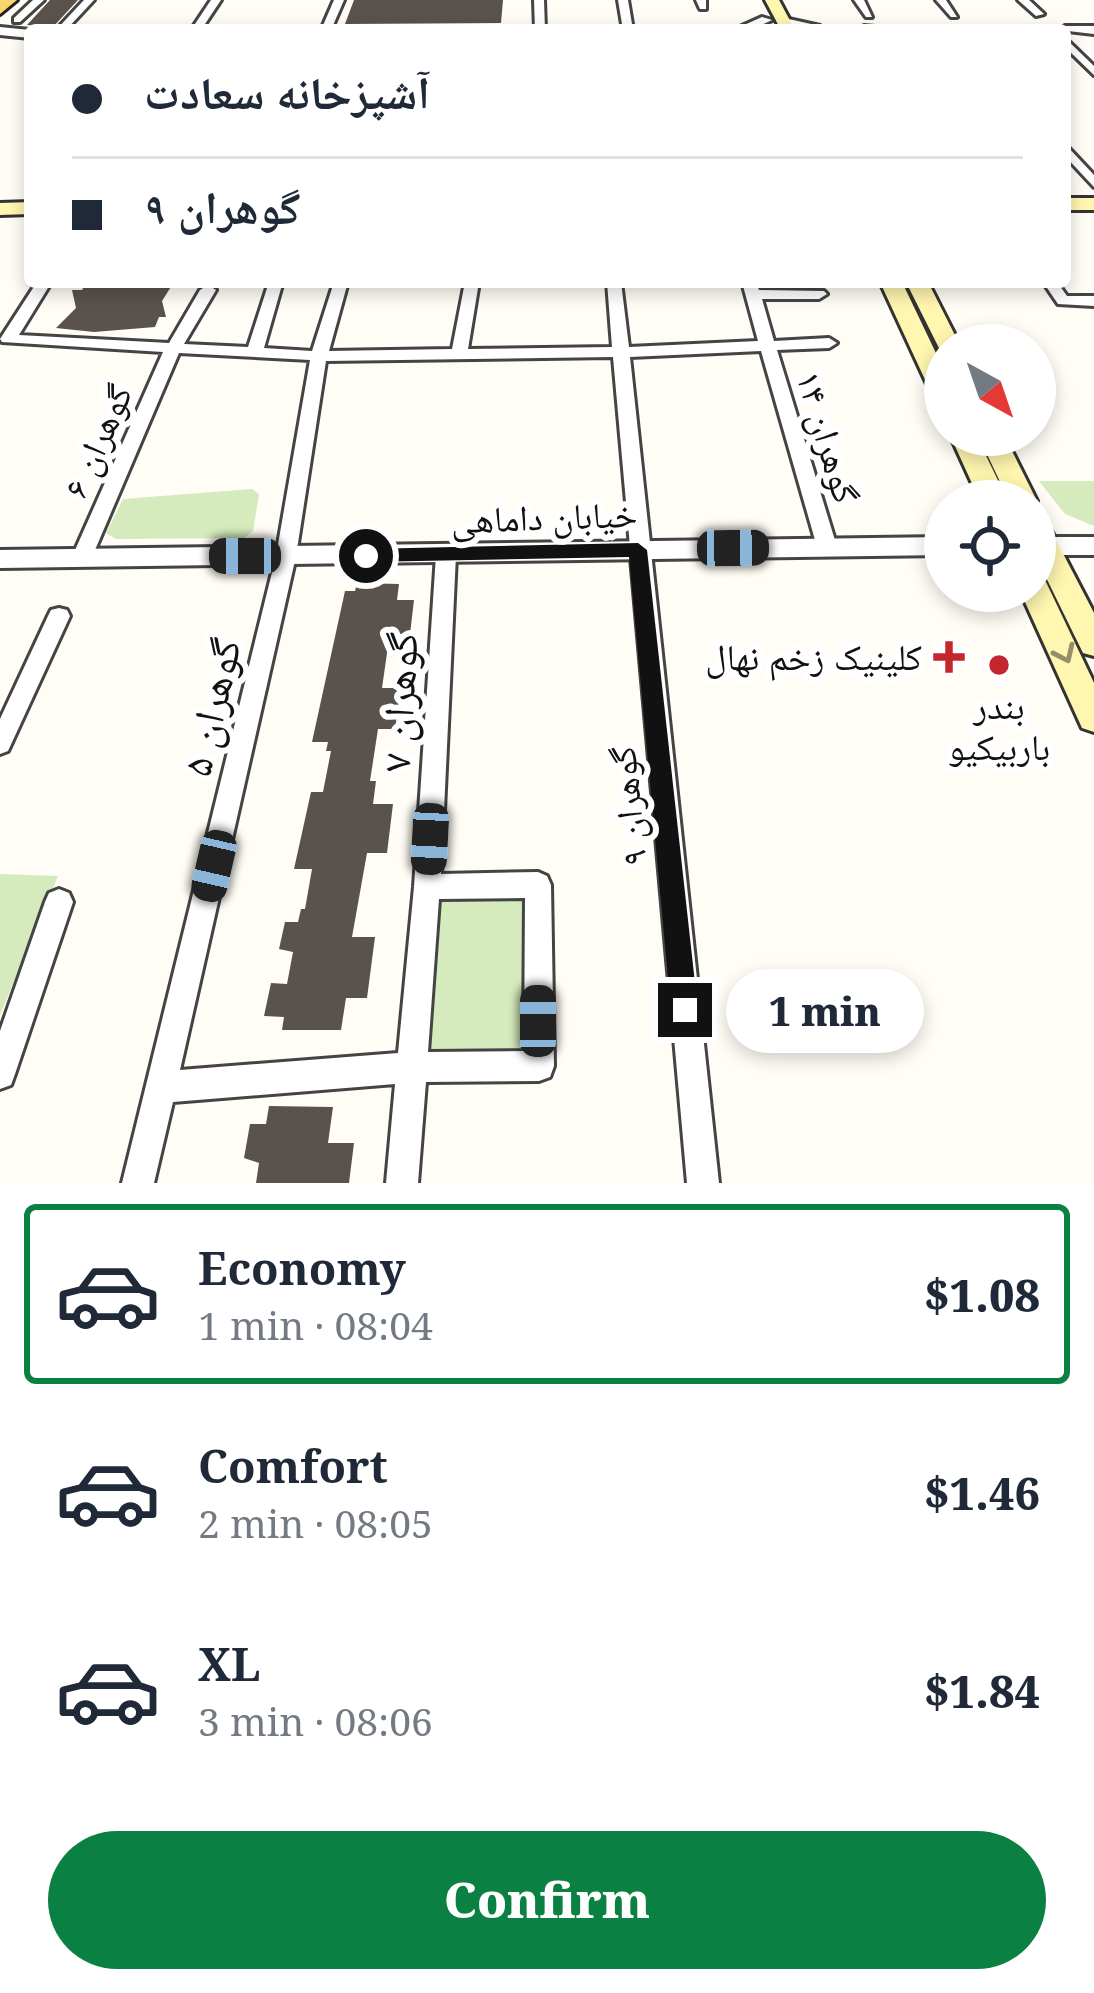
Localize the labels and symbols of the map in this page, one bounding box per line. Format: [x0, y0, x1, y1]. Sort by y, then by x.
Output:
north arrow [924, 324, 1056, 456]
street label: گوهران ۱۴ [785, 365, 872, 509]
street label: گوهران ۶ [50, 376, 143, 505]
street label: خیابان داماهی [450, 489, 638, 544]
route start [339, 529, 393, 583]
car [697, 529, 769, 567]
car [209, 538, 281, 574]
street label: گوهران ۷ [365, 631, 430, 773]
street label: گوهران ۵ [166, 632, 253, 781]
place label: کلینیک زخم نهال [705, 632, 922, 681]
marker: کلینیک زخم نهال [933, 641, 965, 673]
one-way arrow [1050, 642, 1074, 663]
marker: بندر باربیکیو [986, 652, 1012, 678]
place label: بندر باربیکیو [948, 681, 1050, 771]
street label: گوهران ۹ [597, 744, 658, 868]
car [410, 802, 450, 876]
car [188, 827, 240, 905]
callout: 1 min [727, 968, 925, 1052]
route end [658, 983, 712, 1037]
car [520, 985, 556, 1057]

